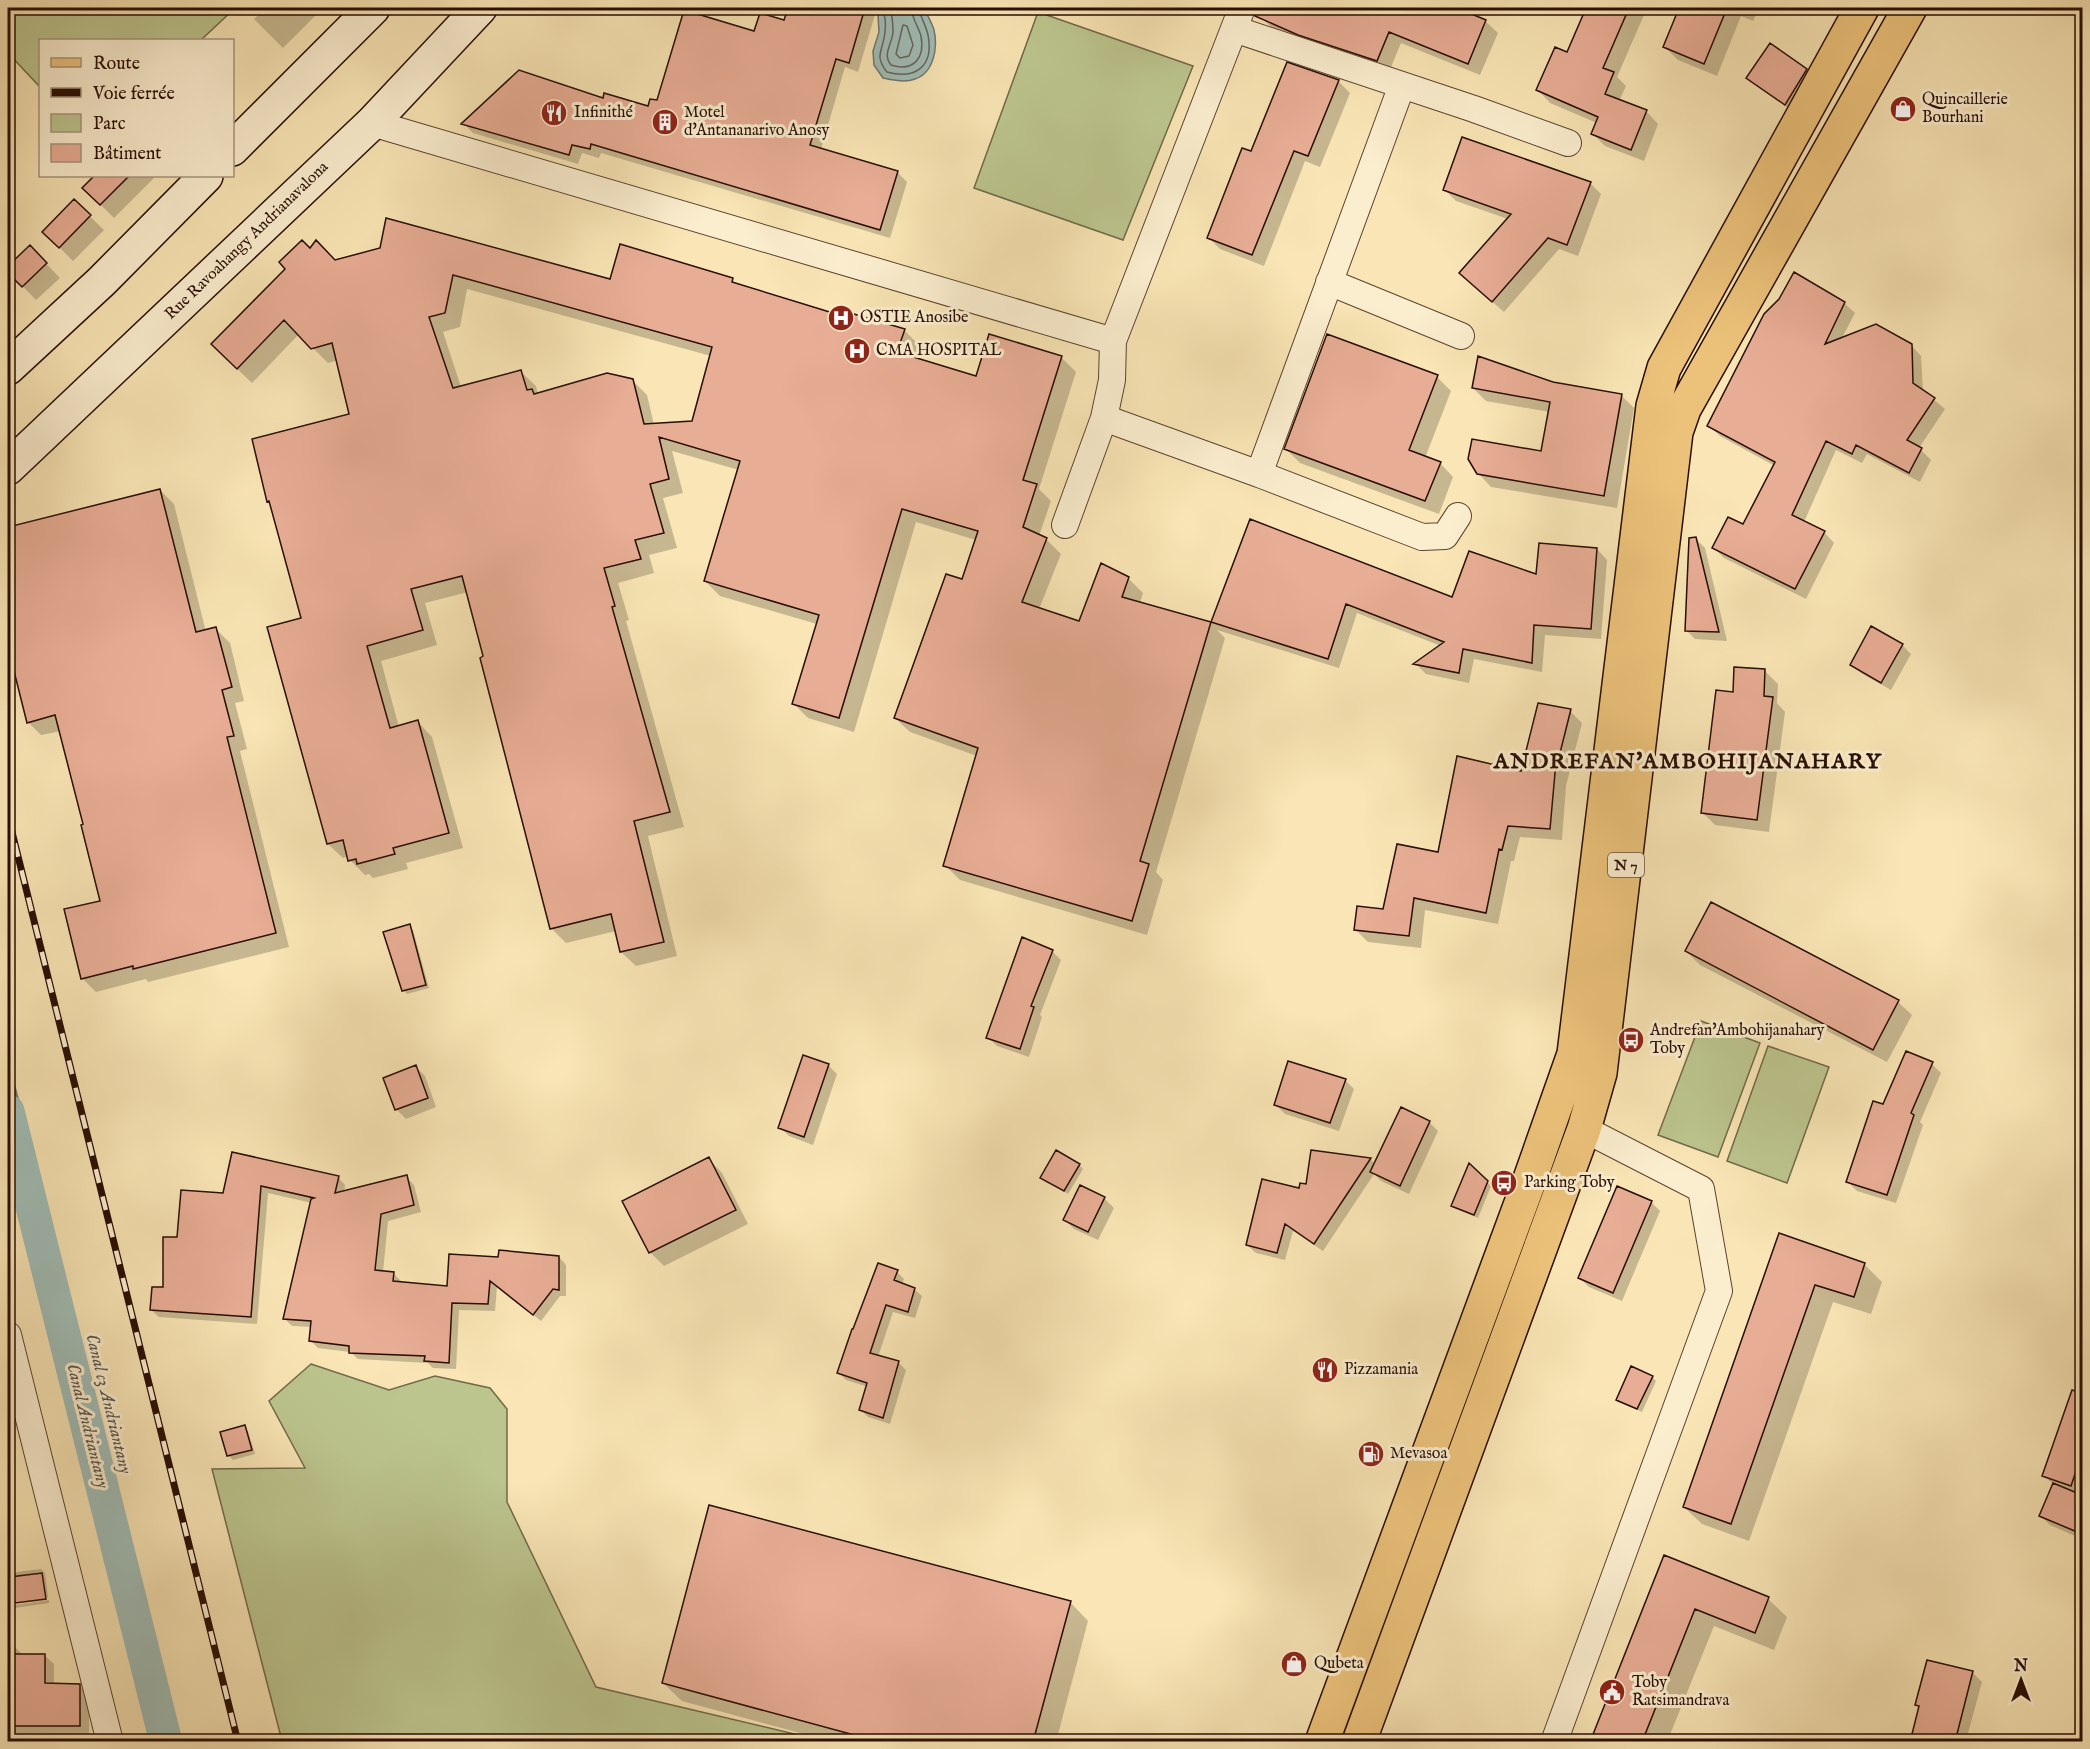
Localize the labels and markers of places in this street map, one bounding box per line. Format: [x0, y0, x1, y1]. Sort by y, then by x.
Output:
place label: Quincaillerie Bourhani [1922, 90, 2008, 128]
shop icon: Quincaillerie Bourhani [1888, 94, 1918, 124]
restaurant icon: Infinithé [539, 98, 569, 128]
place label: Infinithé [574, 103, 633, 123]
place label: Motel d'Antananarivo Anosy [684, 103, 830, 141]
building icon: Motel d'Antananarivo Anosy [650, 107, 680, 137]
hospital icon: OSTIE Anosibe [826, 303, 856, 333]
place label: OSTIE Anosibe [860, 308, 968, 328]
hospital icon: CMA HOSPITAL [842, 336, 872, 366]
place label: CMA HOSPITAL [876, 341, 1002, 361]
place label: Andrefan'Ambohijanahary Toby [1649, 1021, 1824, 1059]
bus stop icon: Andrefan'Ambohijanahary Toby [1616, 1025, 1646, 1055]
bus stop icon: Parking Toby [1489, 1168, 1519, 1198]
place label: Parking Toby [1524, 1173, 1615, 1193]
restaurant icon: Pizzamania [1310, 1355, 1340, 1385]
place label: Pizzamania [1344, 1360, 1418, 1380]
fuel station icon: Mevasoa [1356, 1439, 1386, 1469]
place label: Mevasoa [1390, 1444, 1447, 1464]
shop icon: Qubeta [1279, 1649, 1309, 1679]
place label: Qubeta [1314, 1654, 1364, 1674]
place label: Toby Ratsimandrava [1632, 1673, 1729, 1711]
public building icon: Toby Ratsimandrava [1597, 1677, 1627, 1707]

